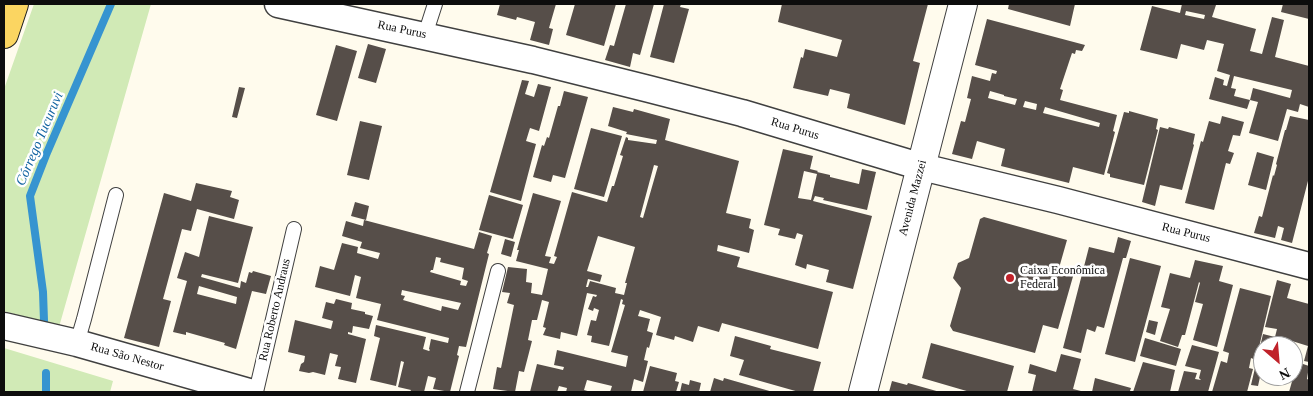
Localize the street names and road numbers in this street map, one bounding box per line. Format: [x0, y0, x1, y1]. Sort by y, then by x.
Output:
street label: Rua Purus [376, 18, 428, 42]
street label: Rua Purus [769, 115, 821, 143]
street label: Avenida Mazzei [896, 158, 930, 238]
street label: Rua Purus [1160, 220, 1212, 246]
street label: Rua Roberto Andraus [256, 257, 294, 363]
street label: Rua São Nestor [89, 340, 165, 374]

